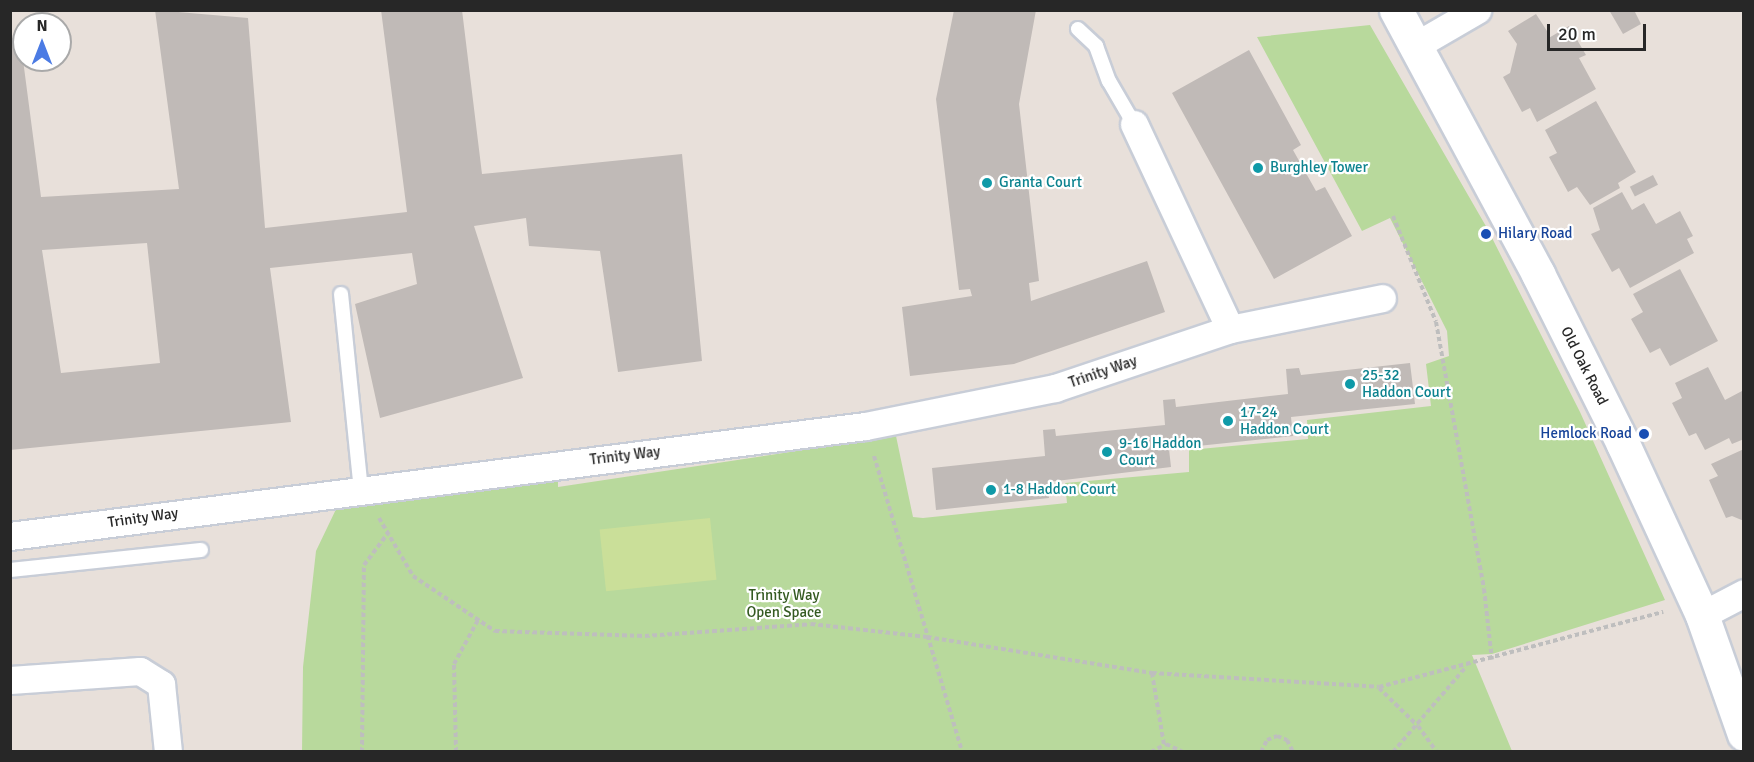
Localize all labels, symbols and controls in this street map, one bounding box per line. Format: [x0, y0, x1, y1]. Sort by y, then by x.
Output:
north arrow [12, 12, 72, 72]
scale bar [1550, 12, 1649, 50]
text: N [36, 16, 48, 36]
text: 20 m [1558, 23, 1596, 45]
place label: Burghley Tower [1270, 159, 1368, 177]
marker: Burghley Tower [1251, 161, 1265, 175]
place label: Granta Court [999, 174, 1082, 192]
marker: Granta Court [980, 176, 994, 190]
place label: Hilary Road [1498, 225, 1573, 243]
marker: Hilary Road [1479, 227, 1493, 241]
street label: Old Oak Road [1557, 324, 1611, 408]
street label: Trinity Way [1067, 352, 1139, 392]
place label: 25-32 Haddon Court [1362, 366, 1451, 401]
marker: 25-32 Haddon Court [1343, 377, 1357, 391]
place label: 17-24 Haddon Court [1240, 403, 1329, 438]
marker: 17-24 Haddon Court [1221, 414, 1235, 428]
place label: Hemlock Road [1540, 425, 1632, 443]
marker: Hemlock Road [1637, 427, 1651, 441]
place label: 9-16 Haddon Court [1119, 434, 1201, 469]
street label: Trinity Way [589, 443, 661, 469]
marker: 9-16 Haddon Court [1100, 445, 1114, 459]
place label: 1-8 Haddon Court [1003, 481, 1116, 499]
marker: 1-8 Haddon Court [984, 483, 998, 497]
street label: Trinity Way [107, 504, 179, 532]
park label: Trinity Way Open Space [746, 586, 822, 621]

